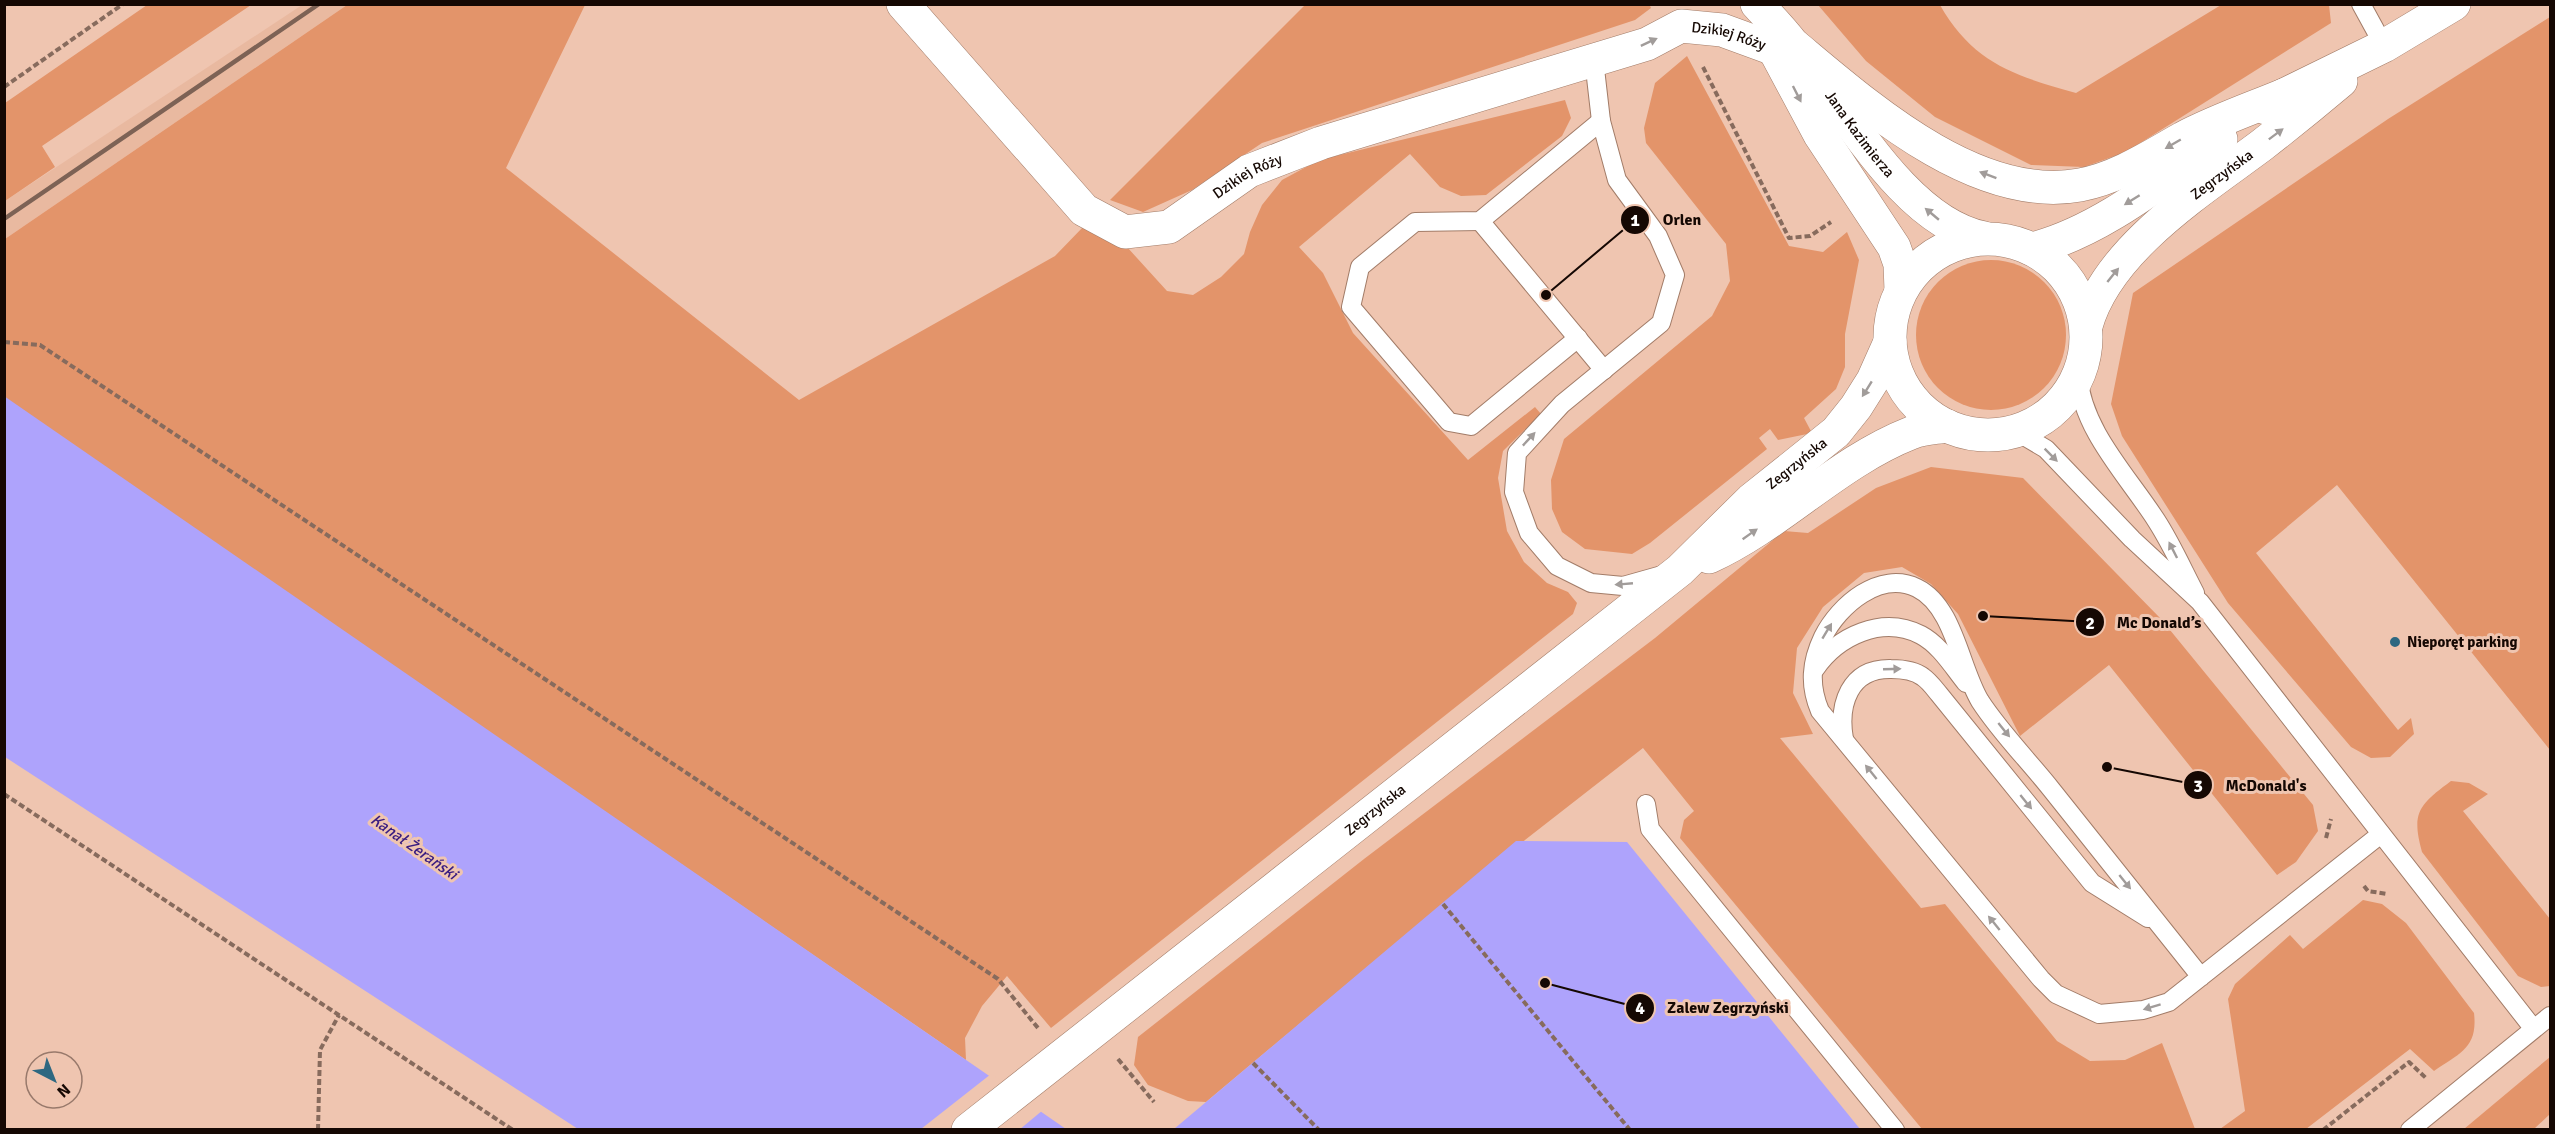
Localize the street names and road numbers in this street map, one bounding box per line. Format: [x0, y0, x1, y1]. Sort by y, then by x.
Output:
street label: Dzikiej Róży [1690, 18, 1768, 54]
street label: Jana Kazimierza [1821, 87, 1898, 181]
street label: Zegrzyńska [2187, 146, 2257, 203]
street label: Dzikiej Róży [1209, 150, 1285, 203]
street label: Zegrzyńska [1763, 434, 1831, 493]
street label: Zegrzyńska [1341, 780, 1409, 839]

